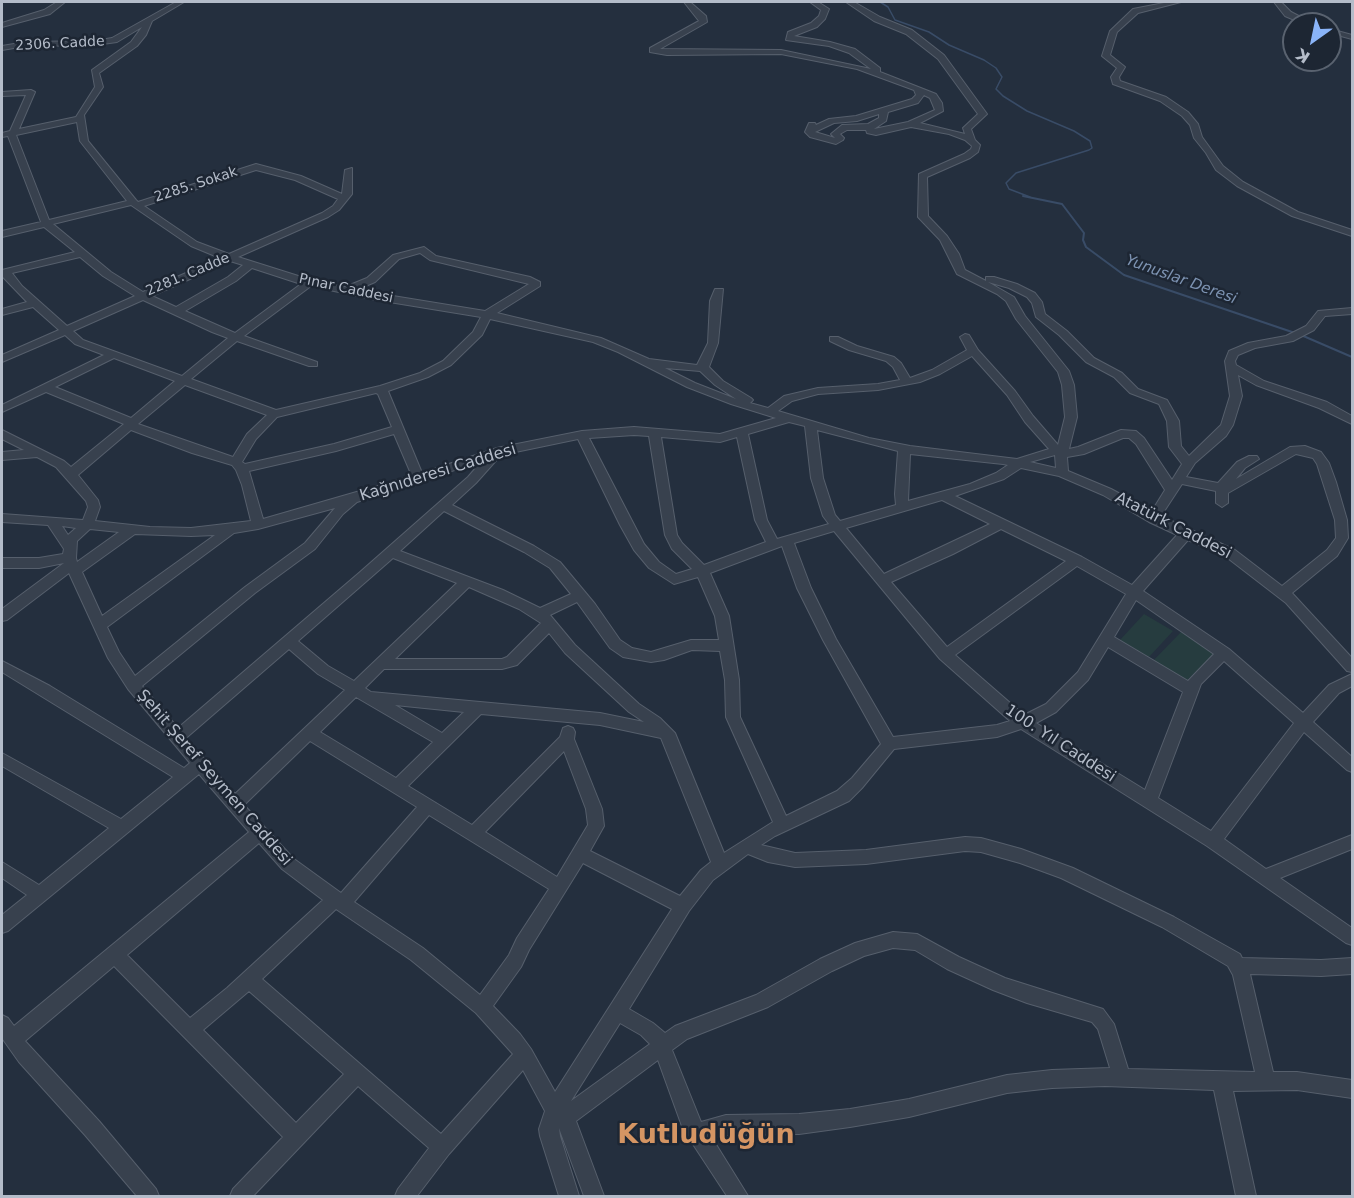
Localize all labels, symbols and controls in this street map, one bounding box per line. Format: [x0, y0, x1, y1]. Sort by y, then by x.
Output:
north arrow [1282, 12, 1342, 72]
street label: 2306. Cadde [15, 33, 105, 55]
text: K [1293, 44, 1313, 67]
street label: 2285. Sokak [152, 164, 240, 206]
street label: 2281. Cadde [144, 250, 232, 300]
water label: Yunuslar Deresi [1123, 252, 1239, 308]
street label: Pınar Caddesi [297, 271, 395, 307]
street label: Kağnıderesi Caddesi [357, 440, 519, 506]
street label: Atatürk Caddesi [1112, 488, 1234, 564]
street label: Şehit Şeref Seymen Caddesi [132, 686, 296, 870]
street label: 100. Yıl Caddesi [1001, 701, 1119, 787]
district label: Kutludüğün [617, 1120, 795, 1152]

